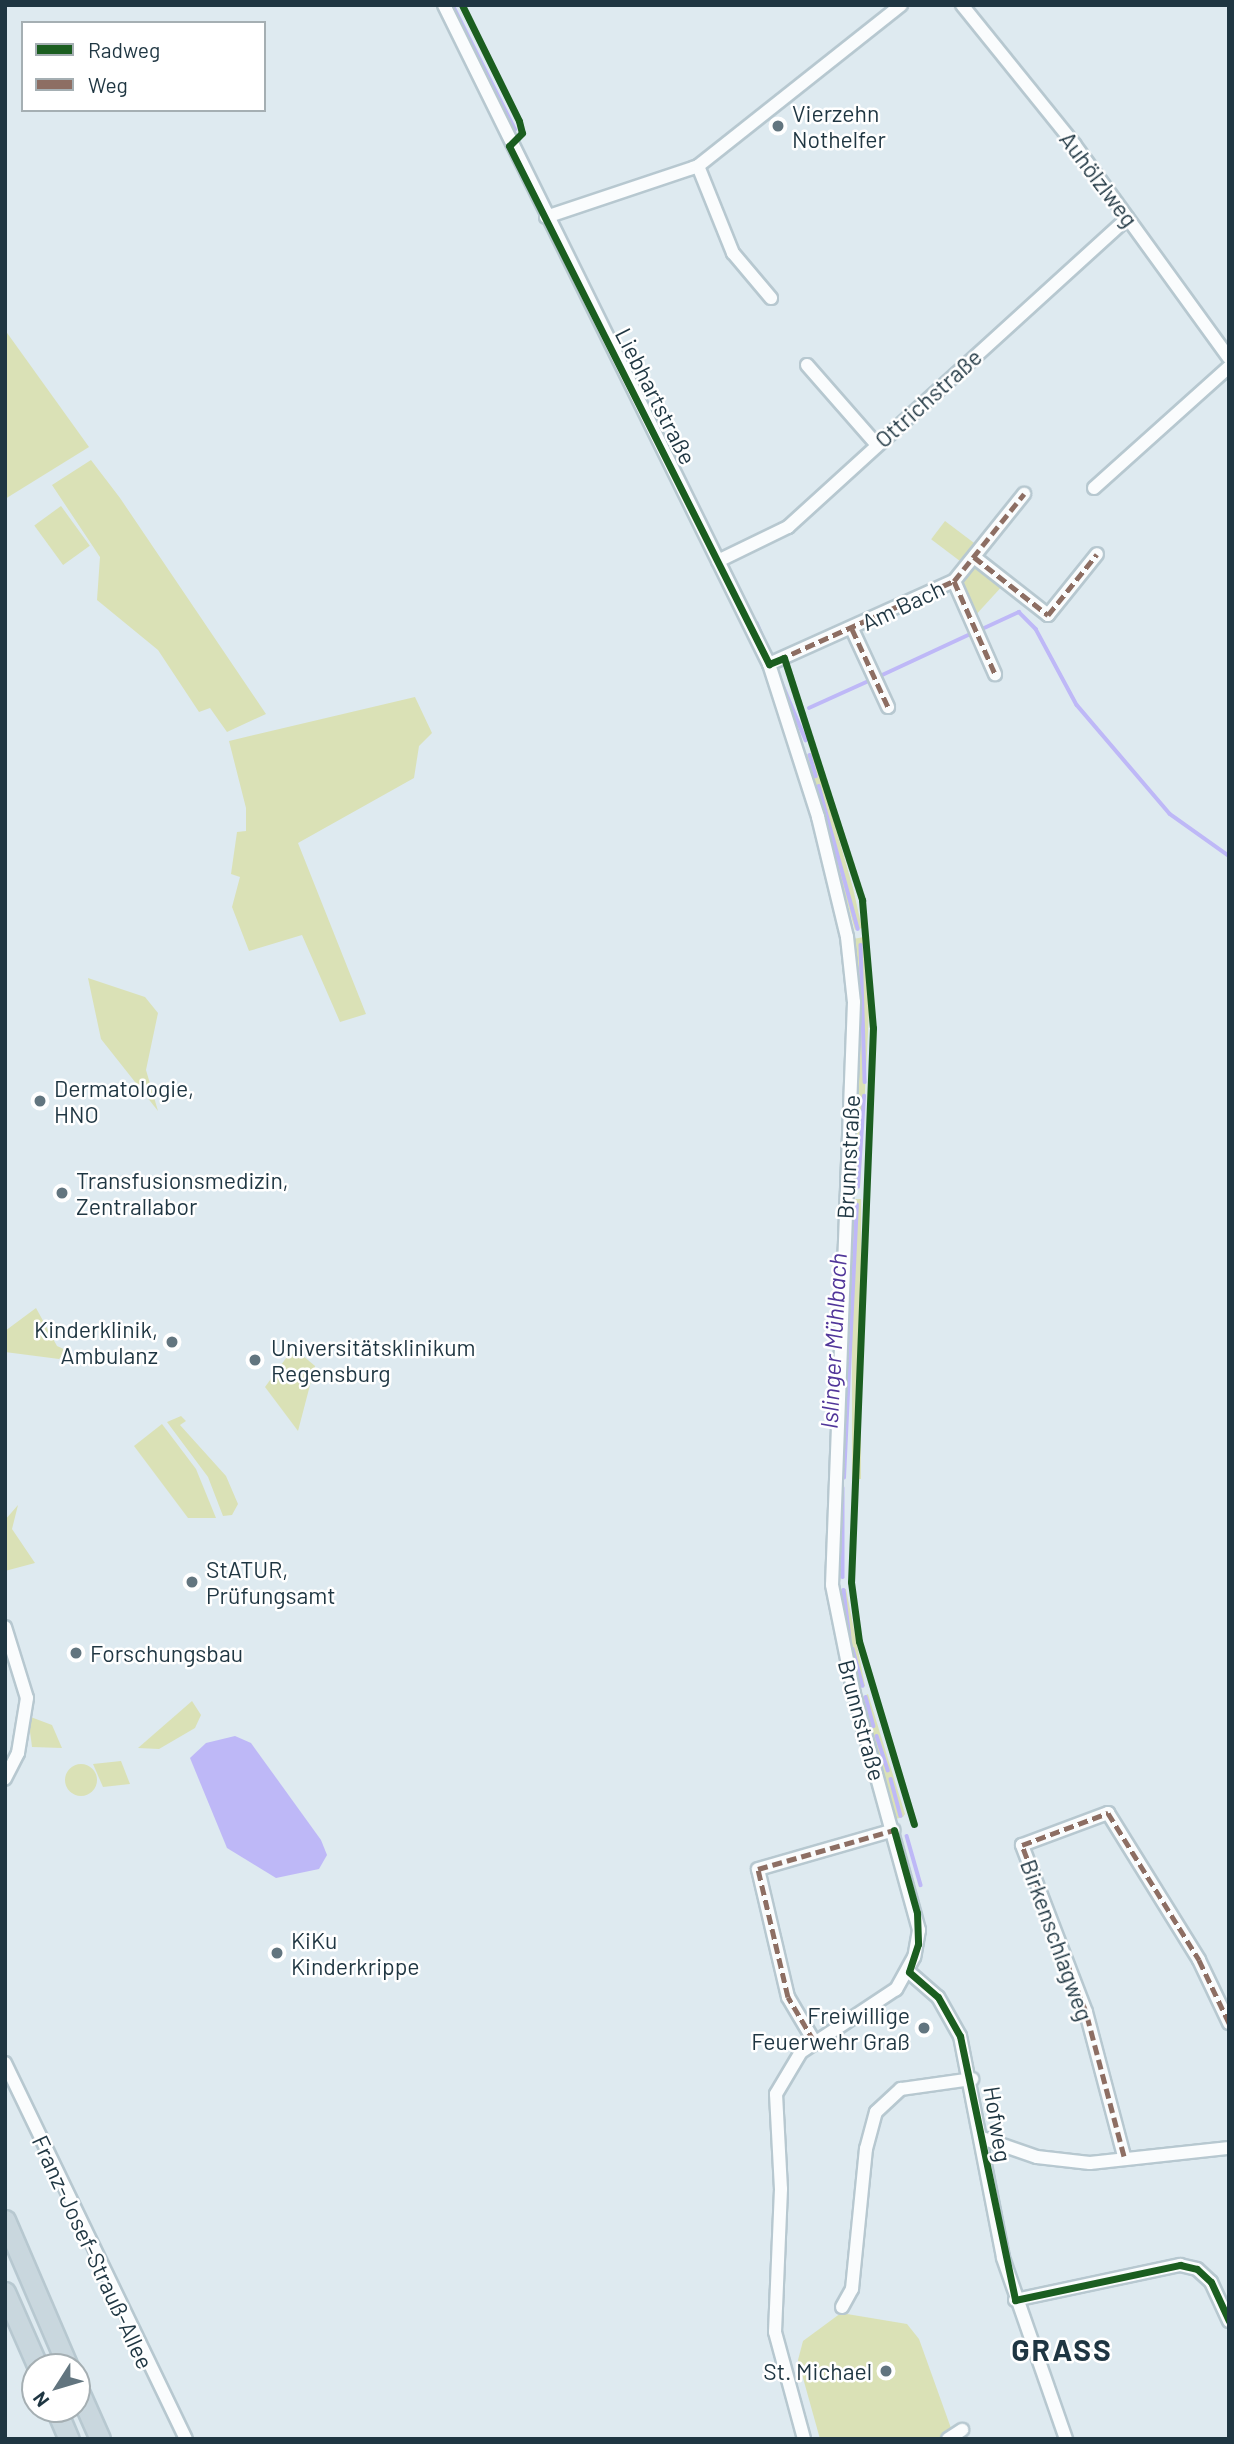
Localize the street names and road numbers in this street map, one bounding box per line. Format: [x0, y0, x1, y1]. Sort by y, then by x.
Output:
street label: Auhölzlweg [1054, 126, 1144, 232]
street label: Liebhartstraße [610, 323, 702, 469]
street label: Ottrichstraße [869, 343, 987, 453]
street label: Am Bach [857, 574, 949, 636]
street label: Brunnstraße [831, 1094, 865, 1220]
street label: Brunnstraße [833, 1656, 891, 1784]
street label: Birkenschlagweg [1015, 1855, 1099, 2025]
street label: Hofweg [978, 2084, 1018, 2164]
street label: Franz-Josef-Strauß-Allee [27, 2131, 159, 2373]

